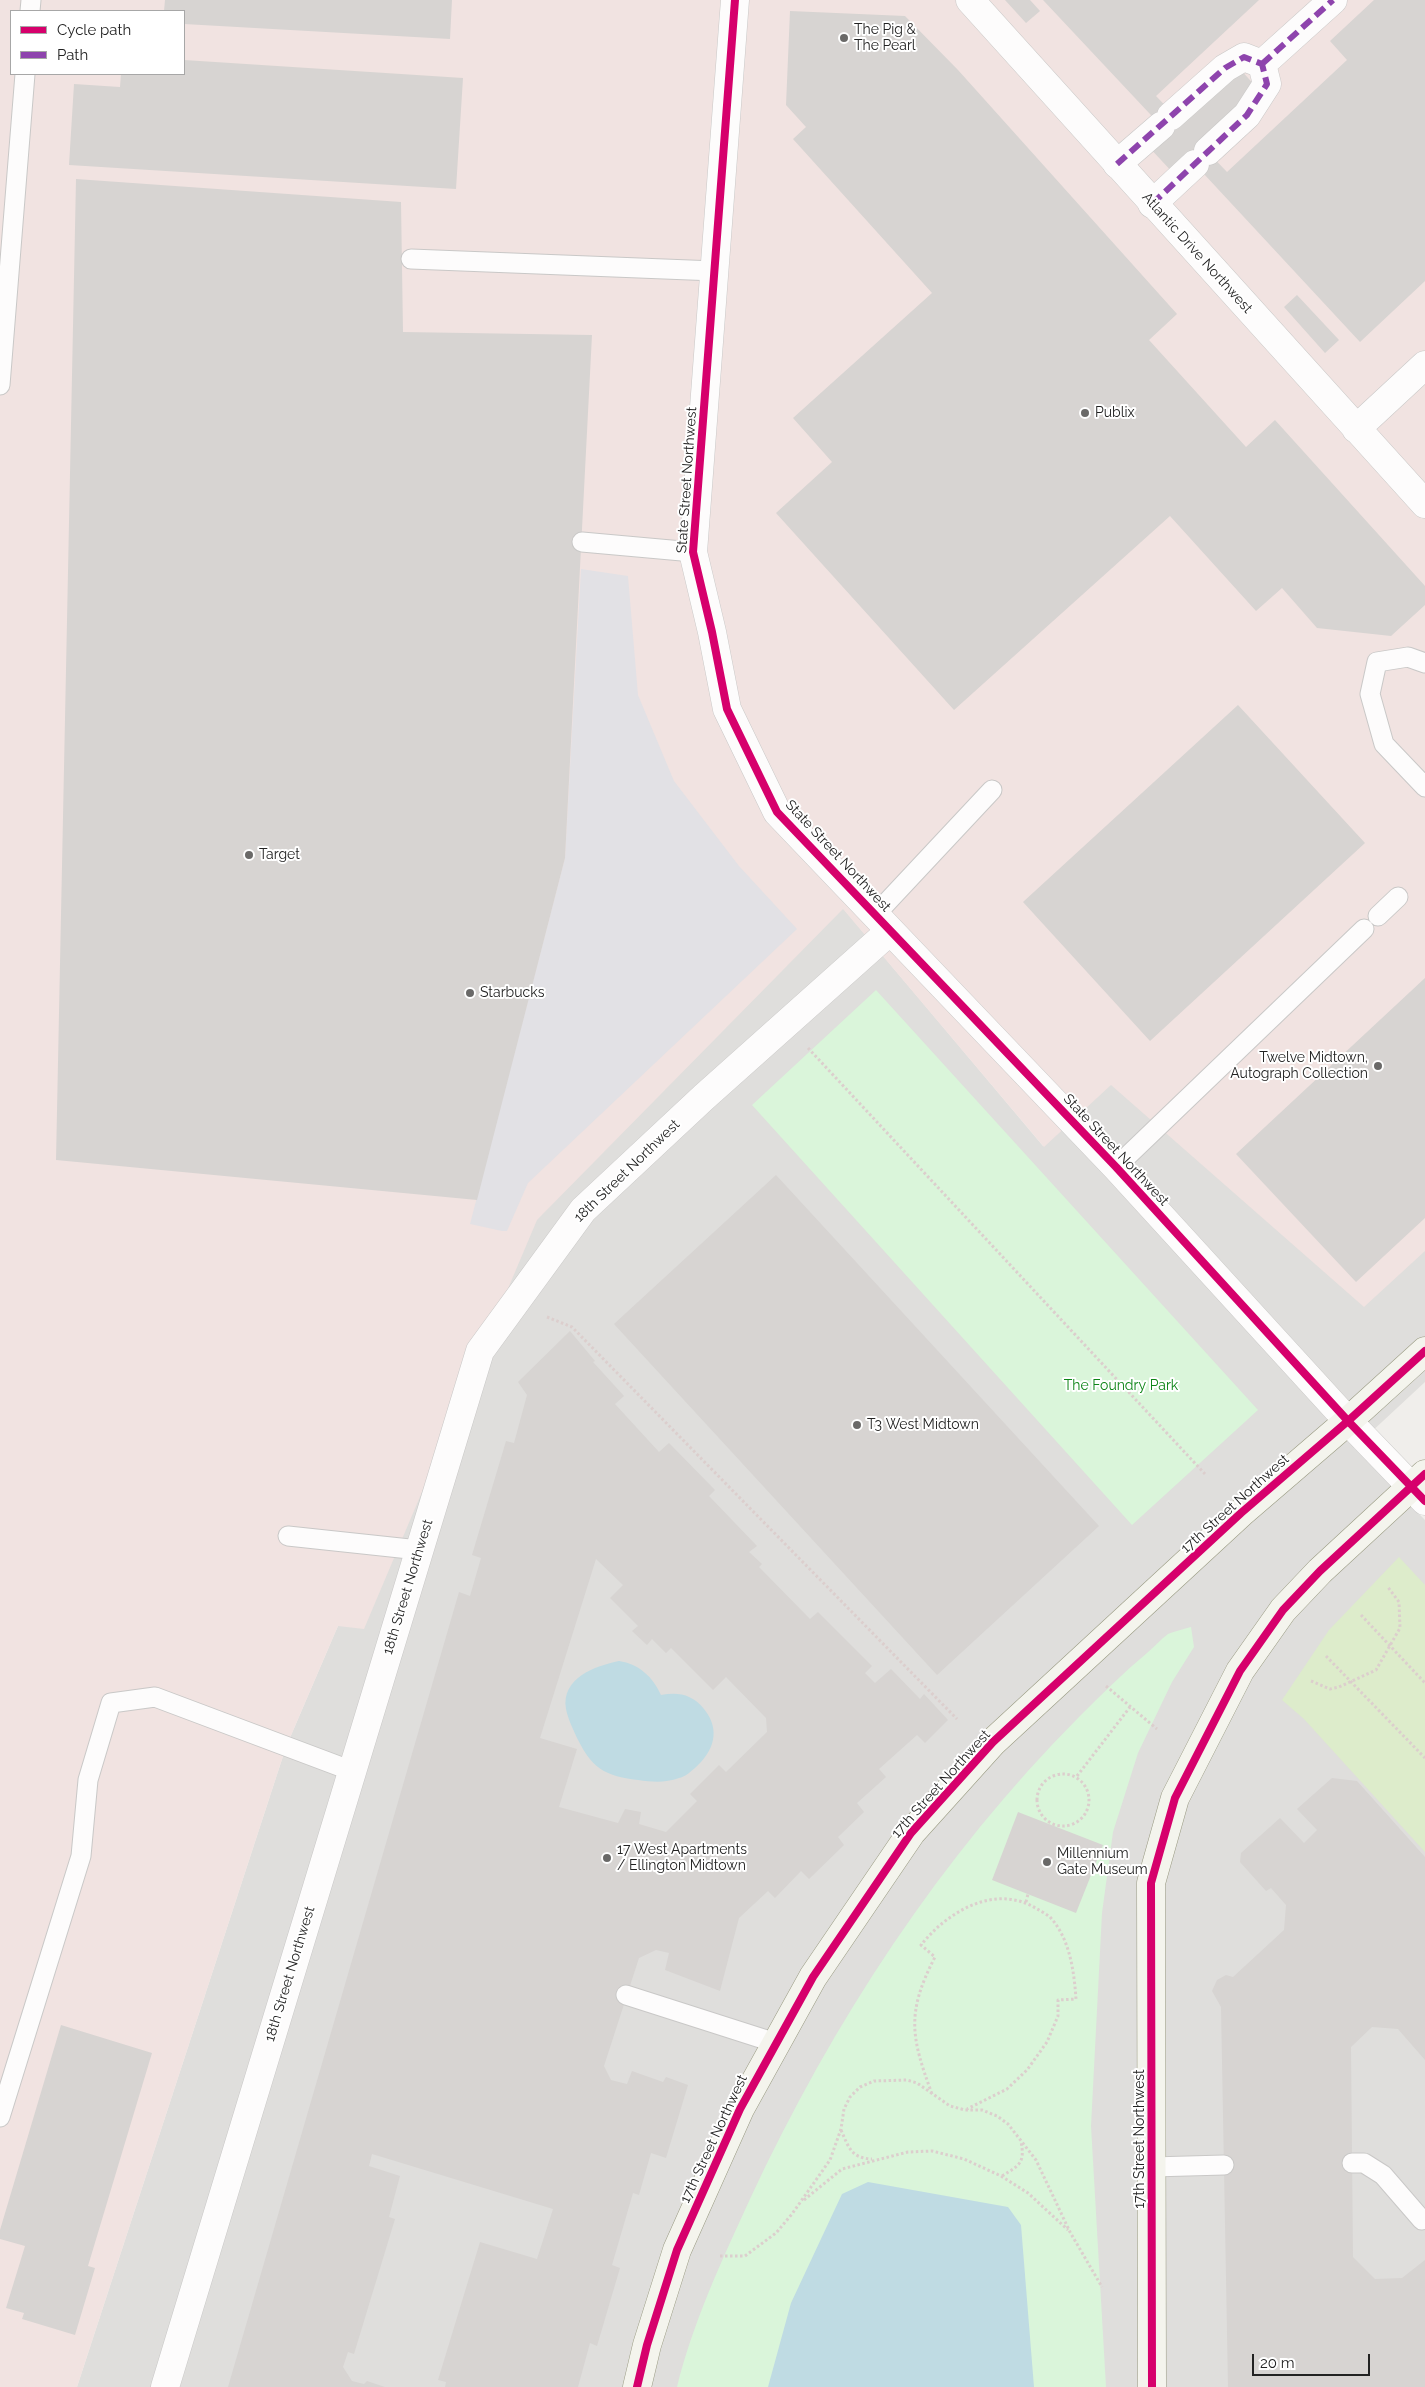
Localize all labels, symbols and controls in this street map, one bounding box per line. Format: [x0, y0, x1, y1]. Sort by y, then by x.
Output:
legend [10, 10, 185, 75]
text: Cycle path [57, 21, 131, 39]
place label: The Pig & The Pearl [854, 22, 916, 54]
marker: The Pig & The Pearl [838, 32, 850, 44]
text: Path [57, 46, 88, 64]
street label: Atlantic Drive Northwest [1138, 189, 1256, 317]
place label: Publix [1095, 405, 1135, 421]
street label: State Street Northwest [674, 406, 700, 554]
marker: Publix [1079, 407, 1091, 419]
street label: State Street Northwest [782, 797, 894, 915]
place label: Target [259, 847, 300, 863]
marker: Target [243, 849, 255, 861]
place label: Starbucks [480, 985, 544, 1001]
marker: Starbucks [464, 987, 476, 999]
place label: Twelve Midtown, Autograph Collection [1230, 1050, 1368, 1082]
marker: Twelve Midtown, Autograph Collection [1372, 1060, 1384, 1072]
street label: State Street Northwest [1060, 1091, 1172, 1209]
street label: 18th Street Northwest [571, 1116, 683, 1226]
park label: The Foundry Park [1064, 1378, 1178, 1394]
place label: T3 West Midtown [867, 1417, 979, 1433]
marker: T3 West Midtown [851, 1419, 863, 1431]
street label: 17th Street Northwest [1177, 1451, 1293, 1557]
street label: 18th Street Northwest [379, 1517, 437, 1657]
street label: 17th Street Northwest [888, 1726, 994, 1842]
place label: 17 West Apartments / Ellington Midtown [617, 1842, 747, 1874]
place label: Millennium Gate Museum [1057, 1846, 1148, 1878]
marker: 17 West Apartments / Ellington Midtown [601, 1852, 613, 1864]
marker: Millennium Gate Museum [1041, 1856, 1053, 1868]
street label: 18th Street Northwest [261, 1904, 319, 2044]
street label: 17th Street Northwest [1132, 2069, 1148, 2209]
street label: 17th Street Northwest [677, 2072, 751, 2206]
scale bar [1255, 2344, 1372, 2376]
text: 20 m [1260, 2354, 1295, 2372]

